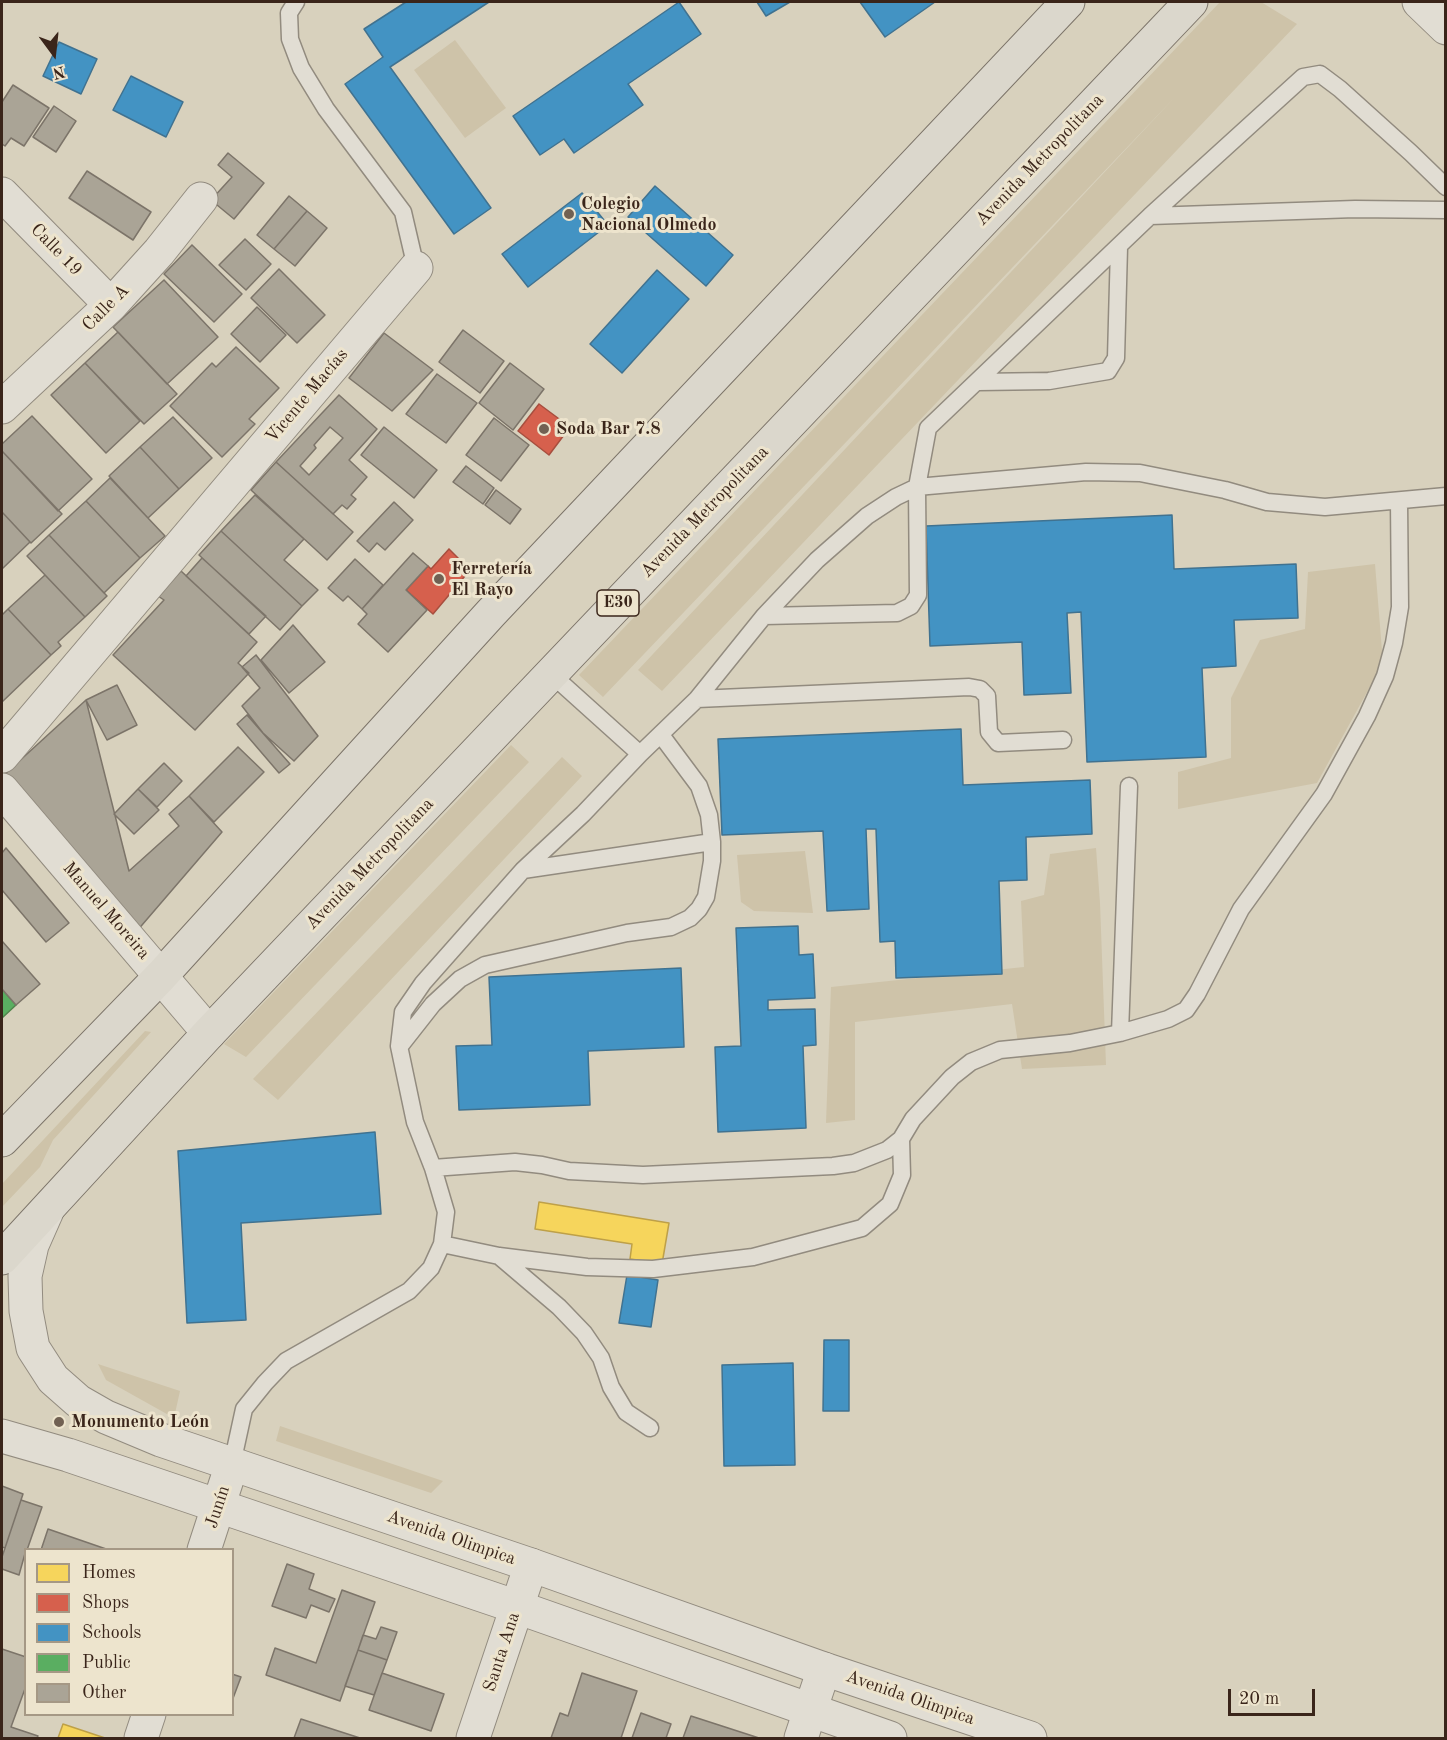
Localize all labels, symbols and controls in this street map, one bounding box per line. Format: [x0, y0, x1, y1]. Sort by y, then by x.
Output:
north arrow [24, 24, 84, 84]
text: N [51, 62, 67, 81]
street label: Avenida Metropolitana [971, 89, 1109, 231]
place label: Colegio Nacional Olmedo [581, 193, 716, 236]
marker: Colegio Nacional Olmedo [562, 207, 576, 221]
street label: Calle 19 [26, 219, 86, 281]
street label: Calle A [78, 280, 134, 336]
street label: Vicente Macías [261, 344, 353, 448]
place label: Soda Bar 7.8 [556, 418, 661, 440]
marker: Soda Bar 7.8 [537, 422, 551, 436]
street label: Avenida Metropolitana [636, 441, 774, 583]
place label: Ferretería El Rayo [451, 558, 532, 600]
marker: Ferretería El Rayo [432, 572, 446, 586]
road number: E30 [597, 590, 639, 616]
street label: Avenida Metropolitana [301, 793, 439, 935]
street label: Manuel Moreira [58, 858, 154, 964]
place label: Monumento León [71, 1411, 209, 1433]
marker: Monumento León [52, 1415, 66, 1429]
street label: Junín [201, 1483, 235, 1531]
street label: Avenida Olimpica [384, 1506, 518, 1570]
legend [24, 1548, 234, 1716]
text: Homes [82, 1564, 136, 1582]
text: Shops [82, 1594, 129, 1612]
street label: Santa Ana [479, 1609, 525, 1695]
text: Schools [82, 1624, 141, 1642]
text: Public [82, 1654, 131, 1672]
street label: Avenida Olimpica [843, 1666, 977, 1730]
scale bar [1231, 1677, 1318, 1715]
text: Other [82, 1684, 126, 1702]
text: 20 m [1239, 1690, 1279, 1708]

